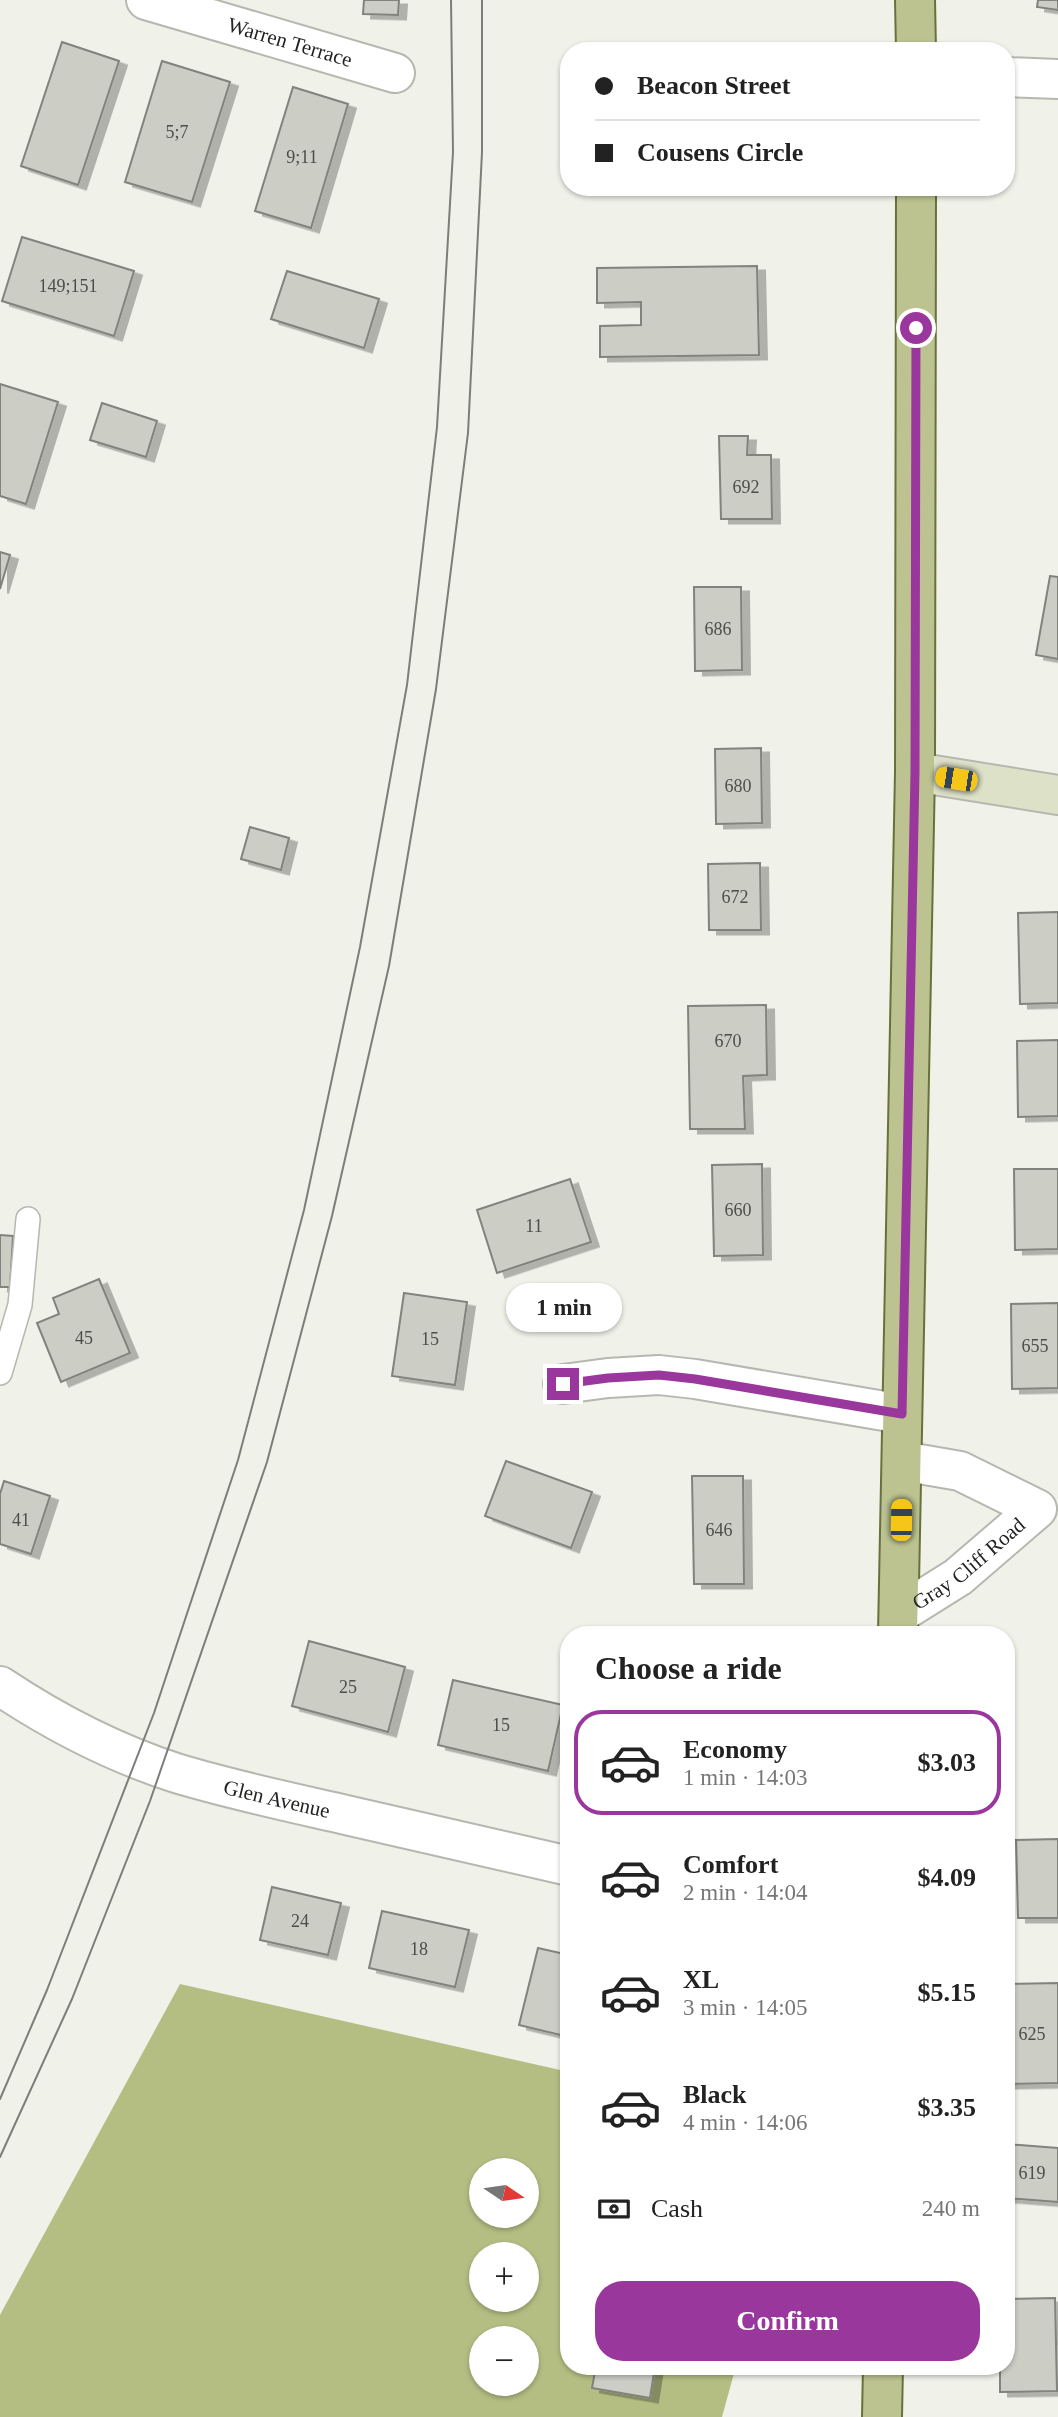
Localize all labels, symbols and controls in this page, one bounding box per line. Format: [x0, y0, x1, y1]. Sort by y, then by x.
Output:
street label: Warren Terrace [225, 13, 355, 72]
text: Beacon Street [637, 71, 790, 100]
house number: 5;7 [165, 122, 189, 142]
text: Cousens Circle [637, 138, 803, 167]
house number: 9;11 [286, 147, 318, 167]
house number: 149;151 [38, 276, 98, 296]
route start [900, 312, 932, 344]
house number: 692 [733, 477, 760, 497]
house number: 686 [705, 619, 732, 639]
car [934, 765, 979, 793]
house number: 680 [725, 776, 752, 796]
house number: 672 [722, 887, 749, 907]
house number: 670 [715, 1031, 742, 1051]
house number: 660 [725, 1200, 752, 1220]
house number: 11 [525, 1216, 543, 1236]
callout: 1 min [505, 1282, 621, 1332]
text: 1 min [536, 1295, 592, 1320]
house number: 45 [75, 1328, 93, 1348]
house number: 15 [421, 1329, 439, 1349]
house number: 655 [1022, 1336, 1049, 1356]
route end [547, 1368, 579, 1400]
car [891, 1499, 912, 1541]
house number: 41 [12, 1510, 30, 1530]
street label: Gray Cliff Road [908, 1512, 1030, 1615]
house number: 646 [706, 1520, 733, 1540]
text: Choose a ride [595, 1650, 782, 1686]
house number: 25 [339, 1677, 357, 1697]
house number: 15 [492, 1715, 510, 1735]
icon: car [599, 1731, 662, 1794]
text: Economy [683, 1735, 787, 1764]
text: $3.03 [918, 1748, 976, 1777]
text: 1 min · 14:03 [683, 1765, 808, 1790]
street label: Glen Avenue [221, 1775, 332, 1823]
icon: car [599, 1846, 662, 1909]
text: Comfort [683, 1850, 778, 1879]
text: $4.09 [918, 1863, 976, 1892]
text: 2 min · 14:04 [683, 1880, 808, 1905]
house number: 24 [291, 1911, 309, 1931]
house number: 18 [410, 1939, 428, 1959]
icon: car [599, 1961, 662, 2024]
text: XL [683, 1965, 719, 1994]
text: $5.15 [918, 1978, 976, 2007]
text: 3 min · 14:05 [683, 1995, 808, 2020]
house number: 625 [1019, 2024, 1046, 2044]
icon: car [599, 2076, 662, 2139]
text: Black [683, 2080, 747, 2109]
text: $3.35 [918, 2093, 976, 2122]
text: 4 min · 14:06 [683, 2110, 808, 2135]
north arrow [469, 2158, 539, 2228]
map controls [469, 2158, 539, 2396]
house number: 619 [1019, 2163, 1046, 2183]
icon: cash [595, 2190, 633, 2228]
text: Cash [651, 2194, 703, 2223]
text: 240 m [922, 2196, 980, 2221]
button: + [469, 2242, 539, 2312]
button: Confirm [595, 2281, 980, 2361]
button: − [469, 2326, 539, 2396]

